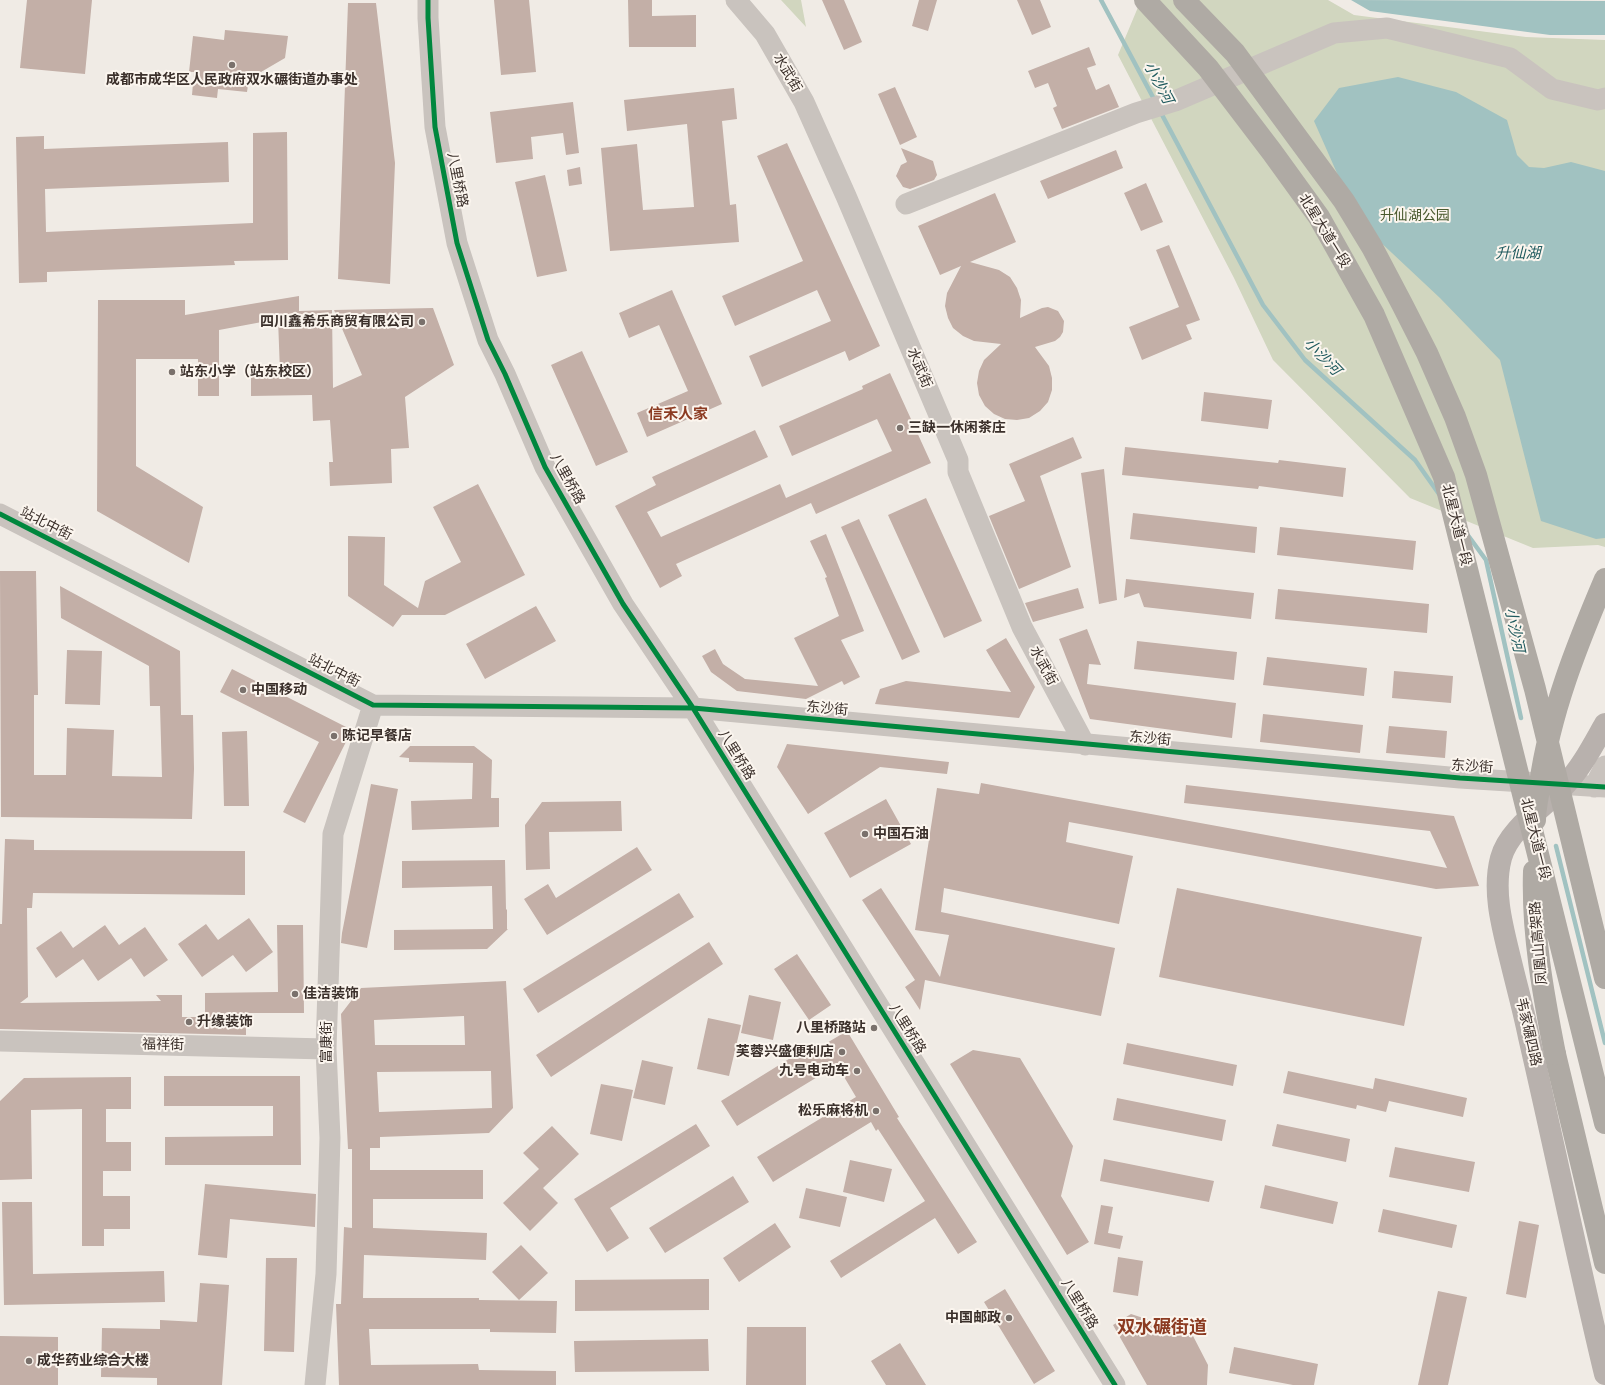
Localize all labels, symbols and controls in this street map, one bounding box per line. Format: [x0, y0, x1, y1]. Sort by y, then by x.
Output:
street label: 水武街 [769, 51, 805, 95]
water label: 小沙河 [1139, 59, 1177, 107]
marker: 成都市成华区人民政府双水碾街道办事处 [227, 60, 237, 70]
place label: 成都市成华区人民政府双水碾街道办事处 [106, 72, 358, 88]
street label: 八里桥路 [443, 151, 471, 209]
street label: 北星大道一段 [1295, 191, 1353, 271]
park label: 升仙湖公园 [1380, 208, 1450, 224]
water label: 升仙湖 [1496, 245, 1540, 263]
place label: 四川鑫希乐商贸有限公司 [260, 314, 414, 330]
marker: 四川鑫希乐商贸有限公司 [417, 317, 427, 327]
water label: 小沙河 [1300, 335, 1344, 379]
street label: 水武街 [903, 345, 935, 391]
place label: 站东小学（站东校区） [180, 364, 320, 380]
marker: 站东小学（站东校区） [167, 367, 177, 377]
district label: 信禾人家 [648, 406, 708, 424]
place label: 三缺一休闲茶庄 [908, 420, 1006, 436]
marker: 三缺一休闲茶庄 [895, 423, 905, 433]
street label: 八里桥路 [546, 450, 588, 508]
street label: 北星大道一段 [1438, 482, 1474, 568]
street label: 站北中街 [17, 504, 75, 544]
water label: 小沙河 [1501, 606, 1527, 654]
street label: 水武街 [1026, 644, 1060, 688]
street label: 站北中街 [305, 651, 363, 691]
place label: 中国移动 [251, 682, 307, 698]
marker: 中国移动 [238, 685, 248, 695]
street label: 东沙街 [805, 699, 849, 719]
street label: 八里桥路 [714, 727, 758, 783]
place label: 陈记早餐店 [342, 728, 412, 744]
street label: 东沙街 [1128, 729, 1172, 749]
marker: 陈记早餐店 [329, 731, 339, 741]
street label: 东沙街 [1450, 757, 1494, 777]
street label: 北星大道一段 [1517, 796, 1553, 882]
place label: 中国石油 [873, 826, 929, 842]
marker: 中国石油 [860, 829, 870, 839]
street label: 凤凰山高架路 [1527, 900, 1551, 986]
place label: 佳洁装饰 [303, 986, 359, 1002]
marker: 佳洁装饰 [290, 989, 300, 999]
street label: 韦家碾四路 [1512, 996, 1544, 1068]
street label: 八里桥路 [885, 1001, 929, 1057]
place label: 升缘装饰 [197, 1014, 253, 1030]
marker: 升缘装饰 [184, 1017, 194, 1027]
place label: 八里桥路站 [796, 1020, 866, 1036]
street label: 富康街 [319, 1021, 335, 1063]
marker: 八里桥路站 [869, 1023, 879, 1033]
street label: 福祥街 [142, 1036, 184, 1054]
place label: 芙蓉兴盛便利店 [736, 1044, 834, 1060]
marker: 芙蓉兴盛便利店 [837, 1047, 847, 1057]
place label: 九号电动车 [779, 1063, 849, 1079]
marker: 九号电动车 [852, 1066, 862, 1076]
place label: 松乐麻将机 [798, 1103, 868, 1119]
marker: 松乐麻将机 [871, 1106, 881, 1116]
street label: 八里桥路 [1057, 1276, 1101, 1332]
place label: 中国邮政 [945, 1310, 1001, 1326]
marker: 中国邮政 [1004, 1313, 1014, 1323]
district label: 双水碾街道 [1117, 1317, 1207, 1339]
place label: 成华药业综合大楼 [37, 1353, 149, 1369]
marker: 成华药业综合大楼 [24, 1356, 34, 1366]

